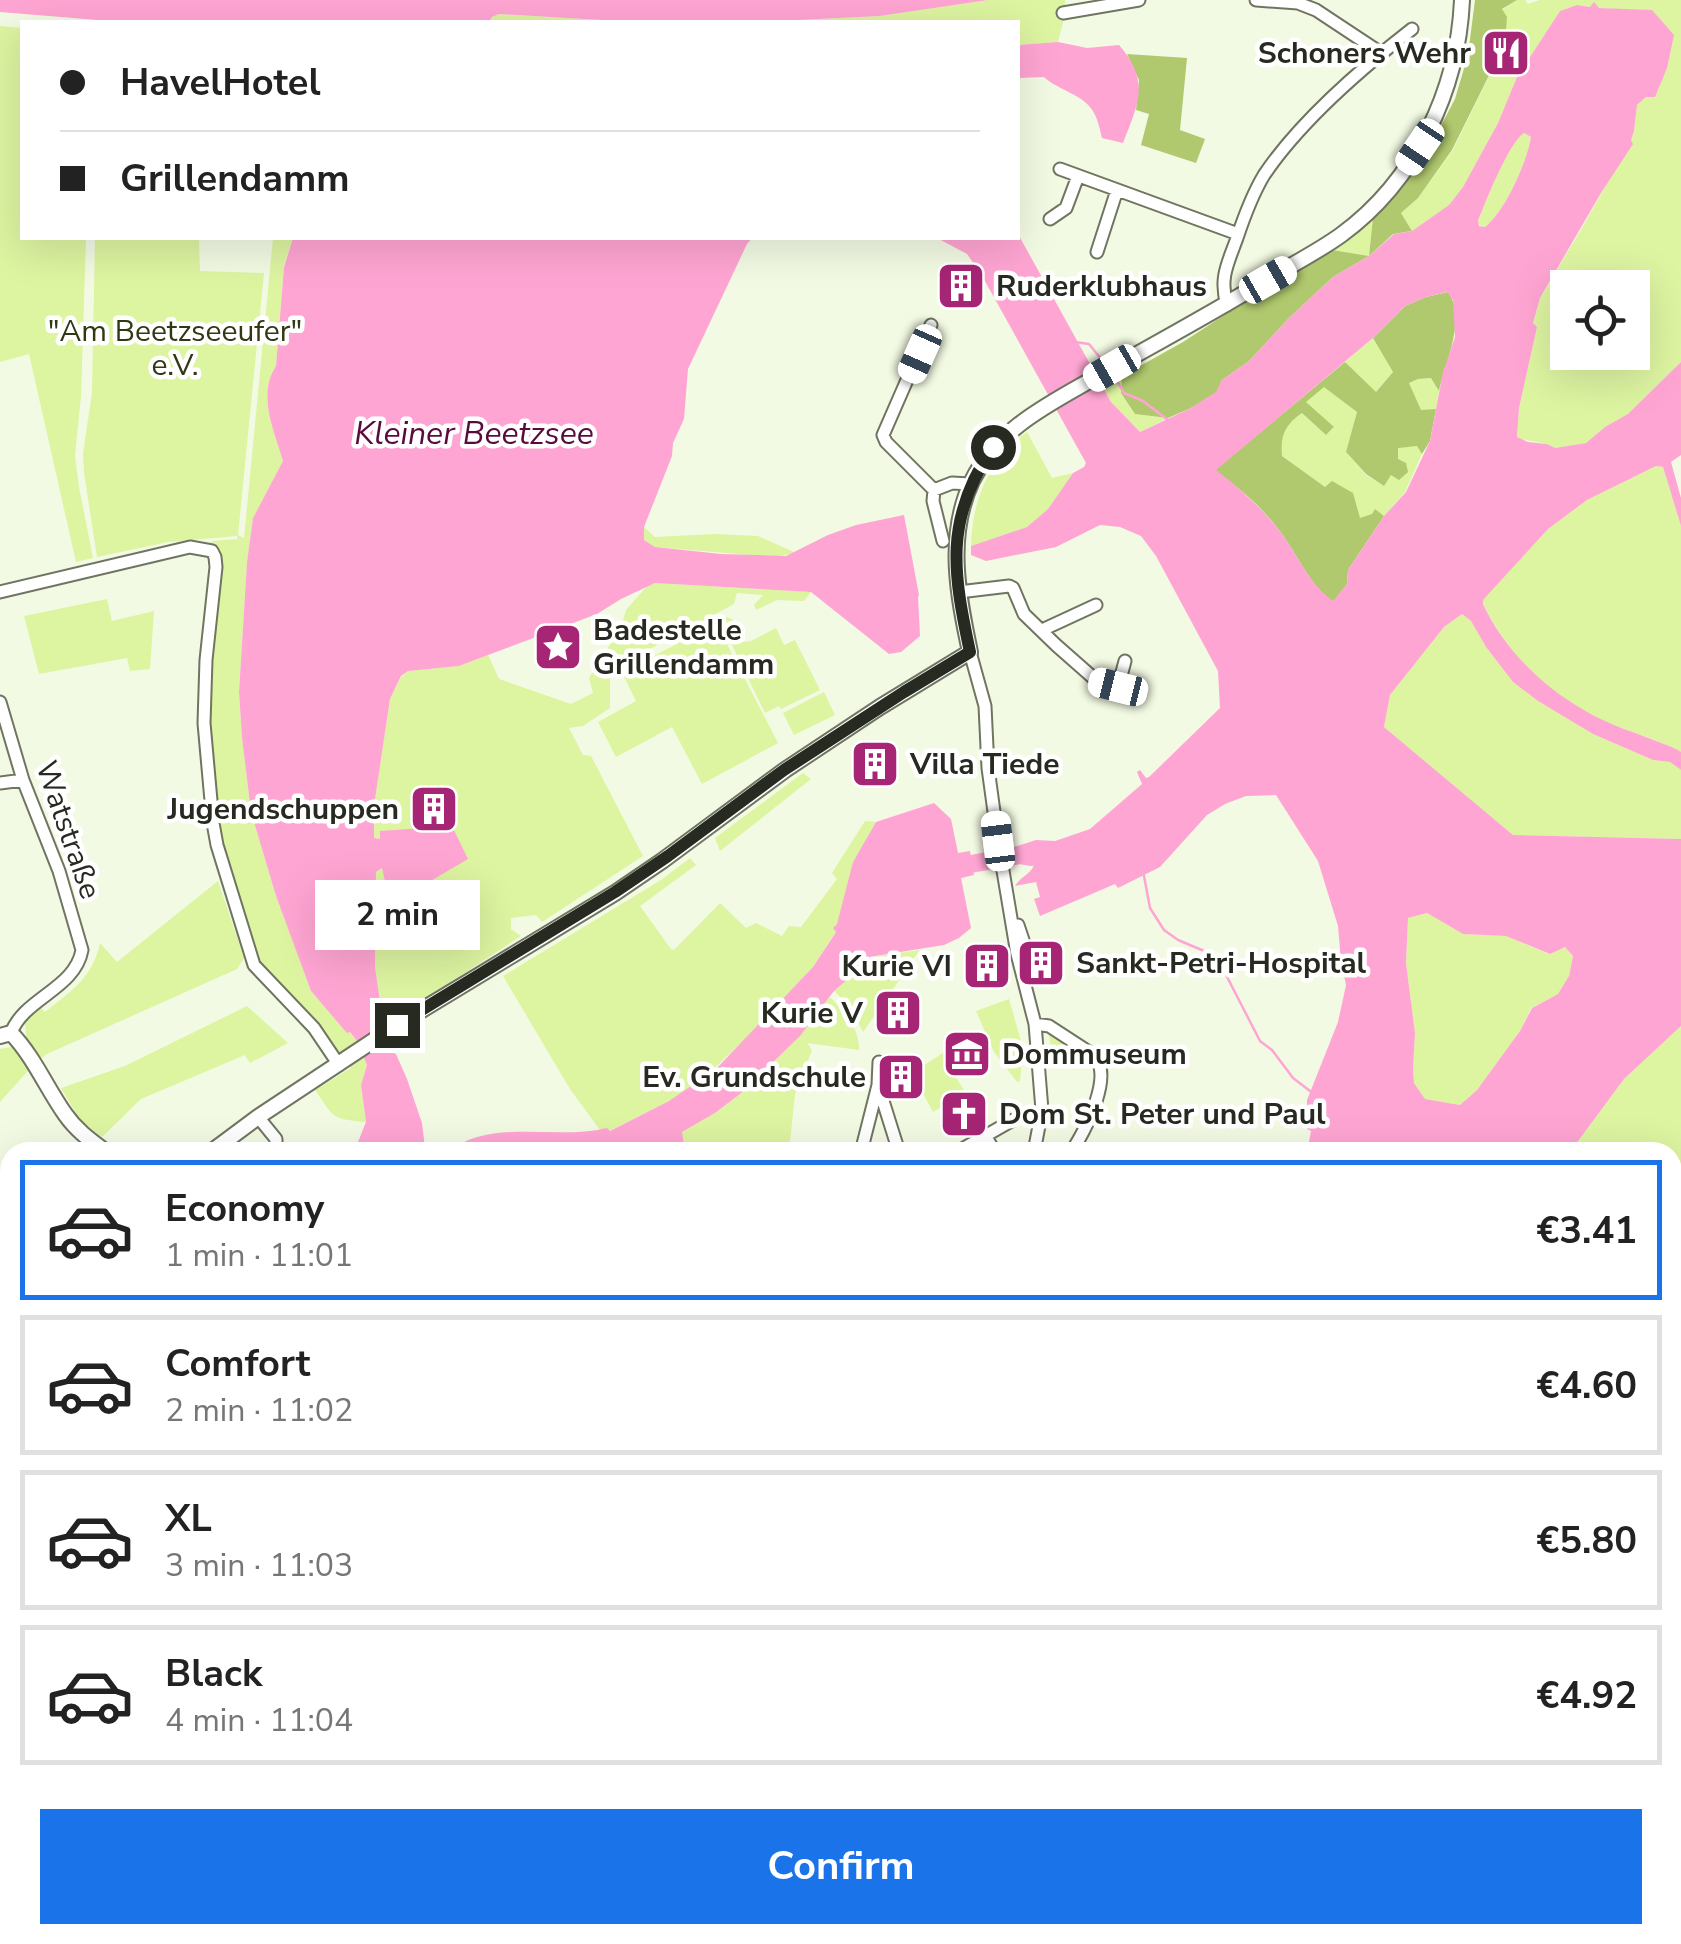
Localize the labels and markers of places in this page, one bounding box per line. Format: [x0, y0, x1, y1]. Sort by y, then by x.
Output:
restaurant icon: Schoners Wehr [1480, 27, 1532, 79]
place label: Schoners Wehr [1258, 33, 1471, 74]
building icon: Ruderklubhaus [935, 260, 987, 312]
place label: Ruderklubhaus [996, 266, 1207, 307]
place label: Badestelle Grillendamm [593, 610, 774, 685]
place icon: Badestelle Grillendamm [532, 621, 584, 673]
building icon: Villa Tiede [849, 738, 901, 790]
place label: Villa Tiede [909, 744, 1060, 785]
building icon: Jugendschuppen [408, 783, 460, 835]
place label: Jugendschuppen [167, 789, 399, 830]
building icon: Sankt-Petri-Hospital [1015, 937, 1067, 989]
building icon: Kurie VI [961, 940, 1013, 992]
place label: Sankt-Petri-Hospital [1076, 943, 1367, 984]
place label: Kurie VI [841, 946, 952, 987]
building icon: Kurie V [872, 987, 924, 1039]
place label: Kurie V [761, 993, 864, 1034]
museum icon: Dommuseum [941, 1028, 993, 1080]
place label: Dommuseum [1002, 1034, 1187, 1075]
building icon: Ev. Grundschule [875, 1051, 927, 1103]
place label: Ev. Grundschule [642, 1057, 866, 1098]
church icon: Dom St. Peter und Paul [938, 1088, 990, 1140]
place label: Dom St. Peter und Paul [999, 1094, 1326, 1135]

